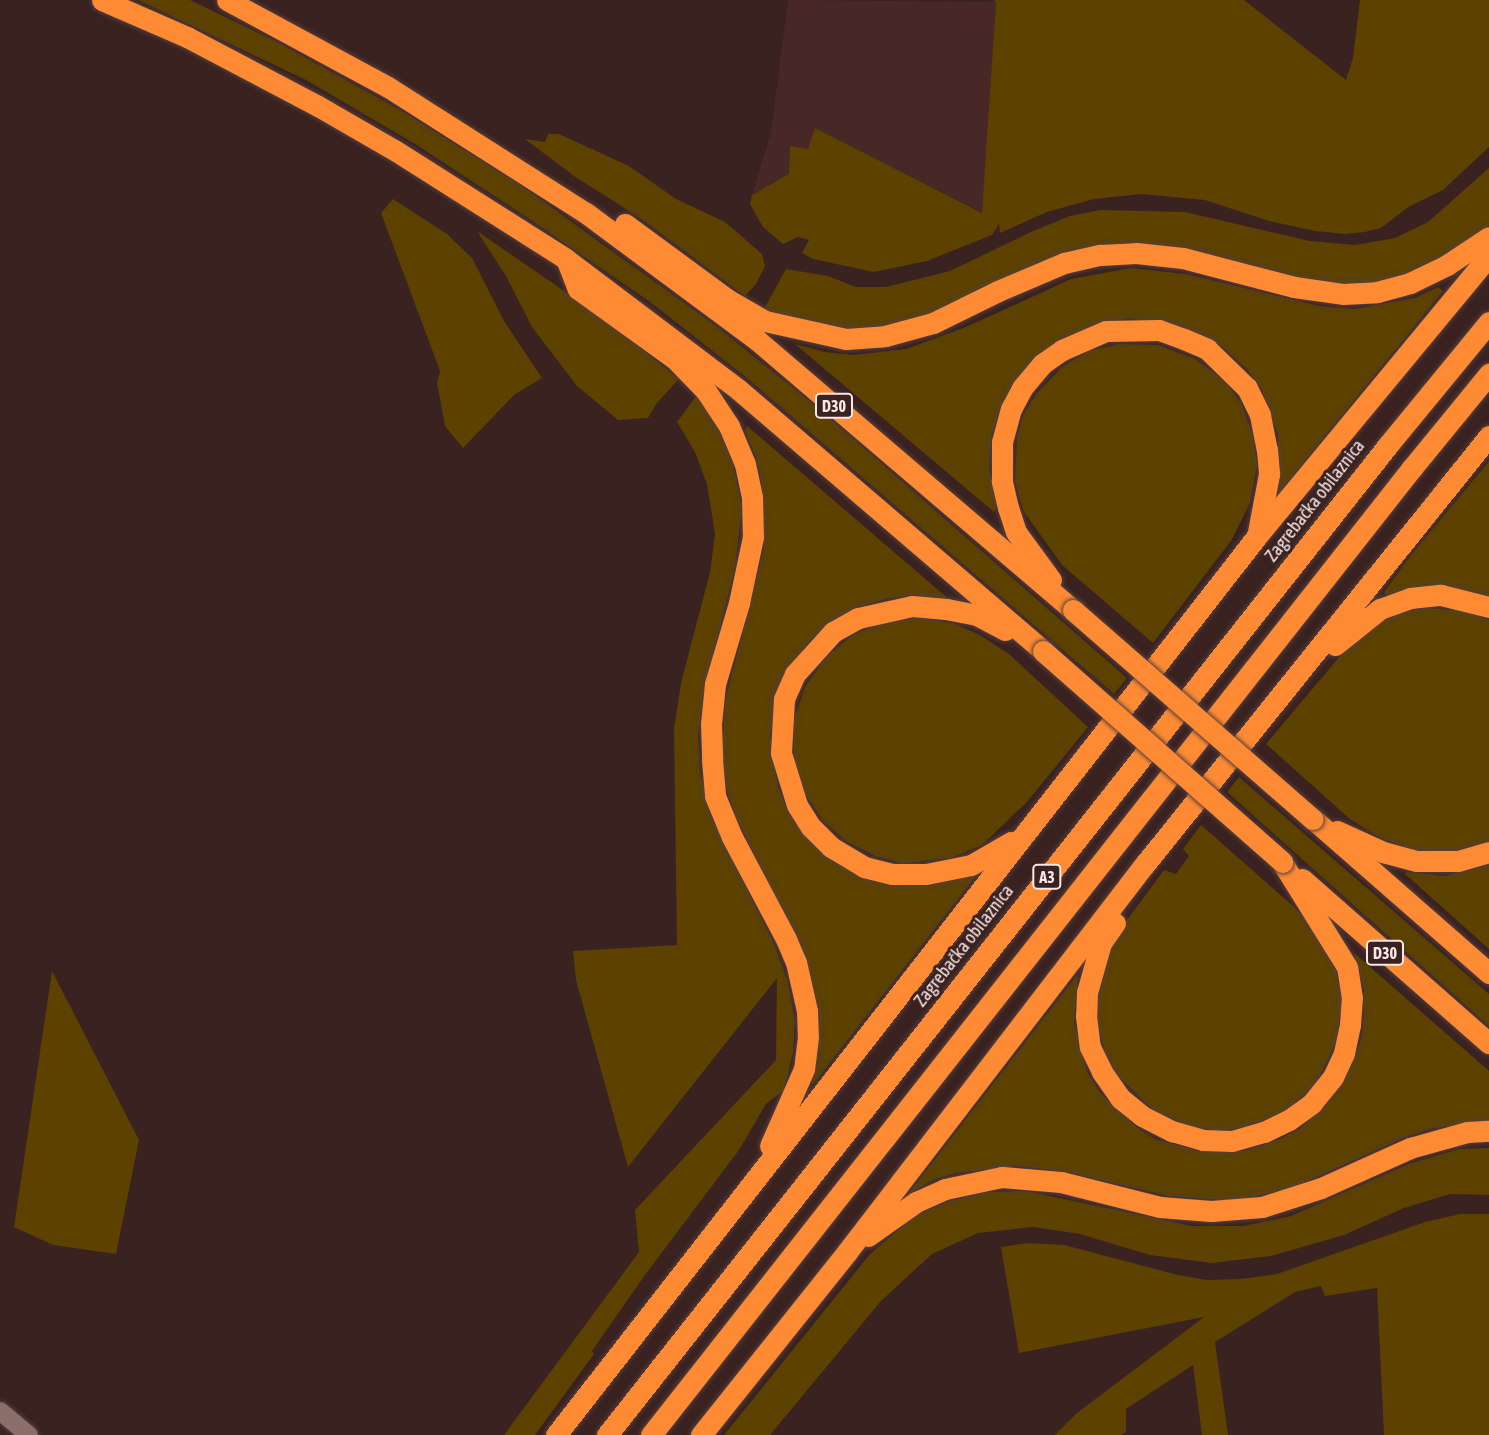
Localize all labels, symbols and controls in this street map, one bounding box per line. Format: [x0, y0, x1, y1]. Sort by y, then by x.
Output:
road number: D30 [815, 394, 853, 418]
street label: Zagrebačka obilaznica [1261, 436, 1369, 566]
road number: A3 [1031, 864, 1063, 890]
street label: Zagrebačka obilaznica [910, 881, 1018, 1011]
road number: D30 [1366, 940, 1404, 965]

